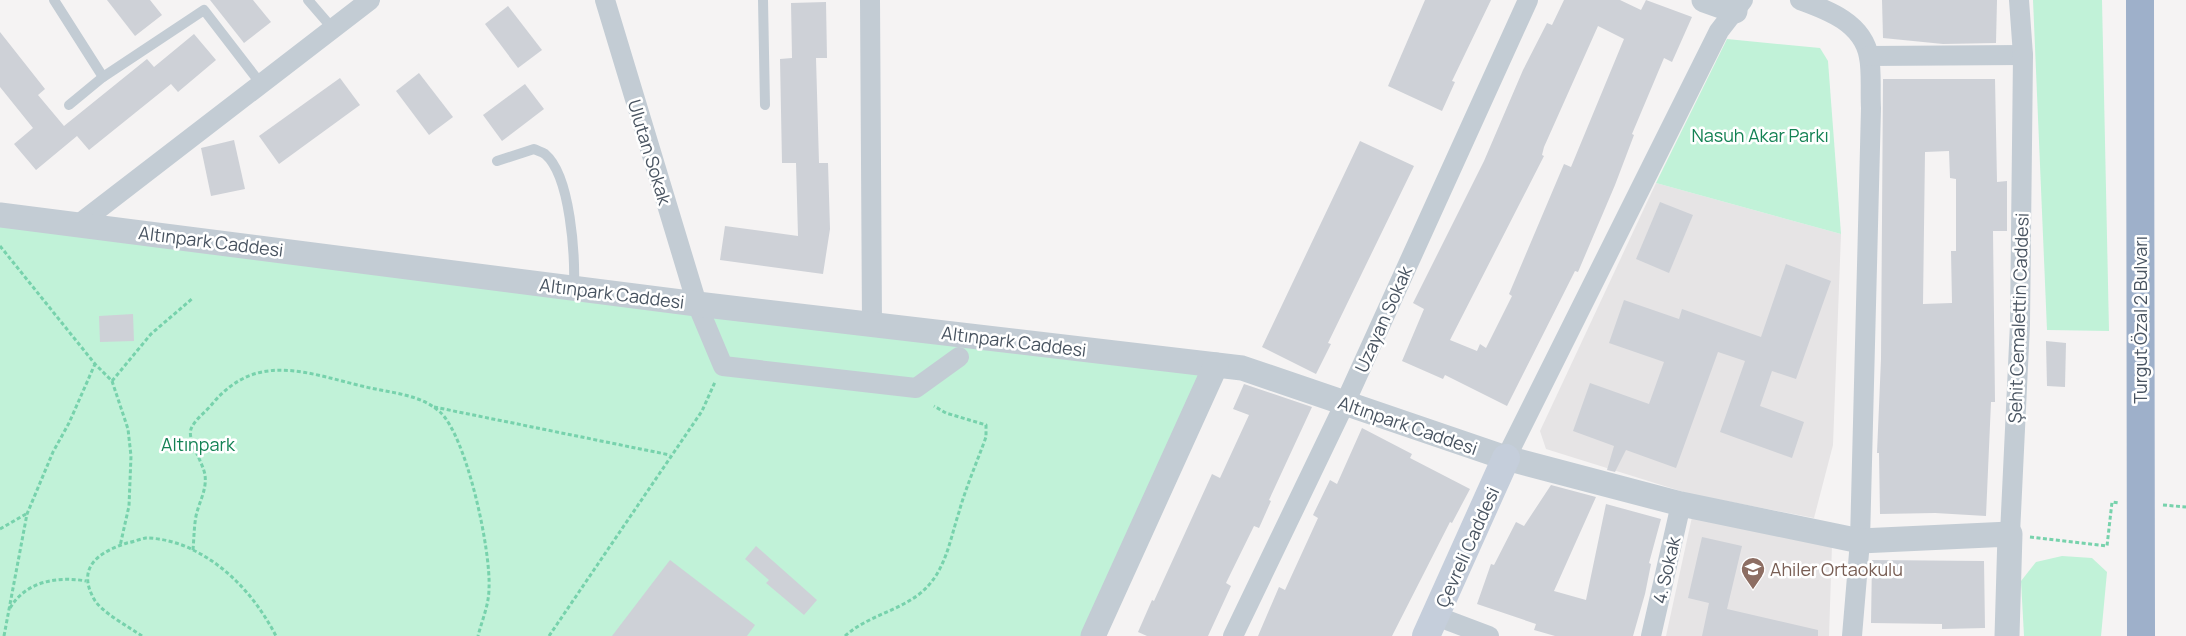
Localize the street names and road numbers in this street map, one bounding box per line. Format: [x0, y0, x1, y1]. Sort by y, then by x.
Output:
street label: Ulutan Sokak [623, 97, 678, 208]
street label: Şehit Cemalettin Caddesi [2002, 212, 2034, 424]
street label: Altınpark Caddesi [137, 220, 285, 262]
street label: Turgut Özal 2 Bulvarı [2128, 236, 2152, 404]
street label: Uzayan Sokak [1349, 261, 1418, 376]
street label: Altınpark Caddesi [538, 272, 686, 314]
street label: Altınpark Caddesi [940, 320, 1088, 362]
street label: Altınpark Caddesi [1335, 390, 1481, 460]
street label: Çevreli Caddesi [1430, 483, 1504, 611]
street label: 4. Sokak [1647, 533, 1686, 606]

